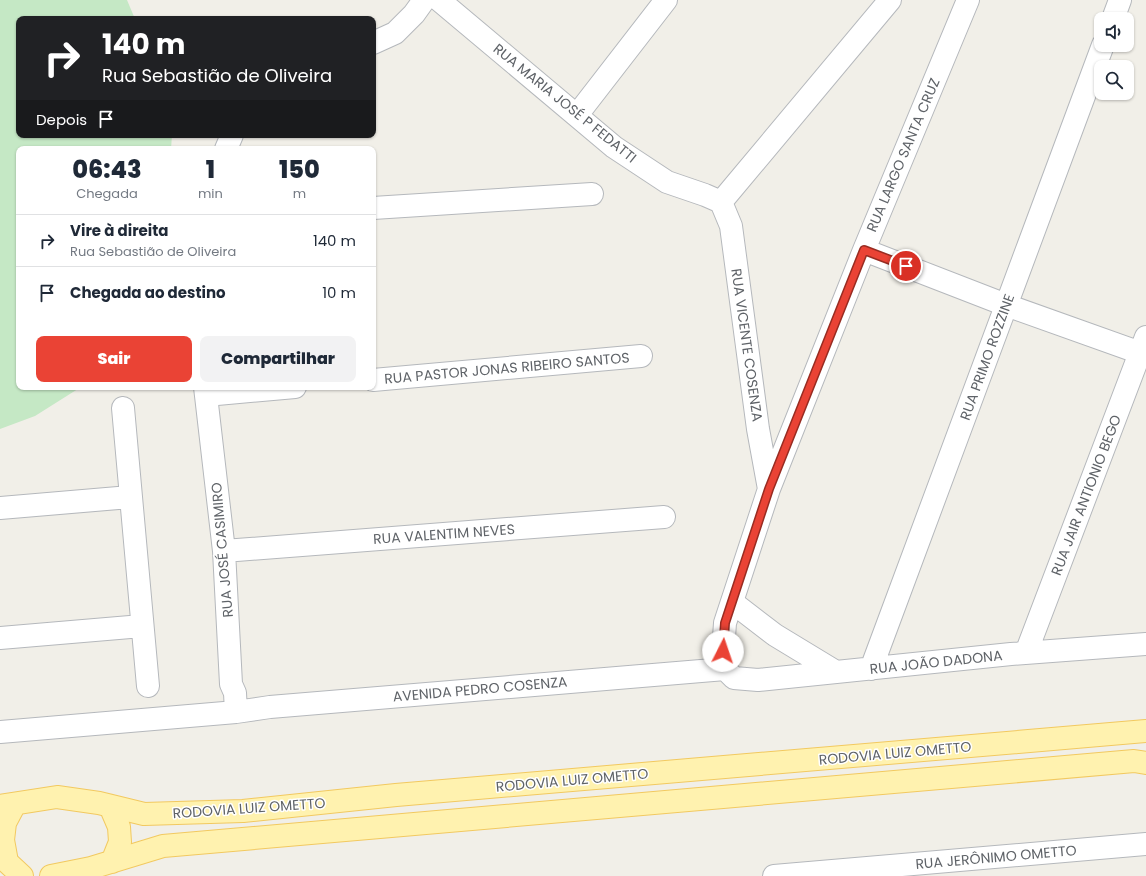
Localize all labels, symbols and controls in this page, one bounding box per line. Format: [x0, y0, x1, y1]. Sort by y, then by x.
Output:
map controls [1094, 12, 1134, 100]
button: sound [1094, 12, 1134, 52]
text: 140 m [102, 25, 185, 64]
icon: right [36, 32, 88, 84]
street label: RUA MARIA JOSÉ P FEDATTI [489, 39, 641, 167]
button: search [1094, 60, 1134, 100]
text: Rua Sebastião de Oliveira [102, 63, 332, 88]
street label: RUA LARGO SANTA CRUZ [861, 75, 945, 235]
icon: arrive [95, 108, 117, 130]
text: Depois [36, 109, 87, 130]
text: 06:43 [72, 153, 142, 186]
text: 1 [206, 153, 215, 186]
text: 150 [279, 153, 320, 186]
text: Chegada [76, 184, 138, 203]
text: min [198, 184, 223, 203]
text: m [293, 184, 306, 203]
text: Vire à direita [70, 220, 169, 241]
icon: right [36, 230, 58, 252]
text: 140 m [313, 230, 356, 251]
text: Rua Sebastião de Oliveira [70, 242, 236, 261]
pin [889, 249, 923, 283]
icon: arrive [895, 255, 917, 277]
street label: RUA VICENTE COSENZA [726, 267, 768, 423]
icon: arrive [36, 282, 58, 304]
text: Chegada ao destino [70, 282, 226, 303]
text: 10 m [322, 282, 356, 303]
street label: RUA PRIMO ROZZINE [955, 291, 1019, 423]
button: Sair [36, 336, 192, 382]
button: Compartilhar [200, 336, 356, 382]
street label: RUA PASTOR JONAS RIBEIRO SANTOS [384, 347, 630, 389]
street label: RUA JAIR ANTIONIO BEGO [1046, 412, 1126, 578]
street label: RUA JOSÉ CASIMIRO [206, 482, 238, 618]
street label: RUA VALENTIM NEVES [373, 519, 515, 549]
position arrow [702, 630, 744, 672]
street label: RUA JOÃO DADONA [869, 645, 1003, 679]
street label: AVENIDA PEDRO COSENZA [392, 671, 568, 707]
street label: RODOVIA LUIZ OMETTO [818, 736, 972, 770]
street label: RODOVIA LUIZ OMETTO [495, 763, 649, 797]
street label: RODOVIA LUIZ OMETTO [172, 793, 326, 823]
street label: RUA JERÔNIMO OMETTO [915, 840, 1077, 874]

